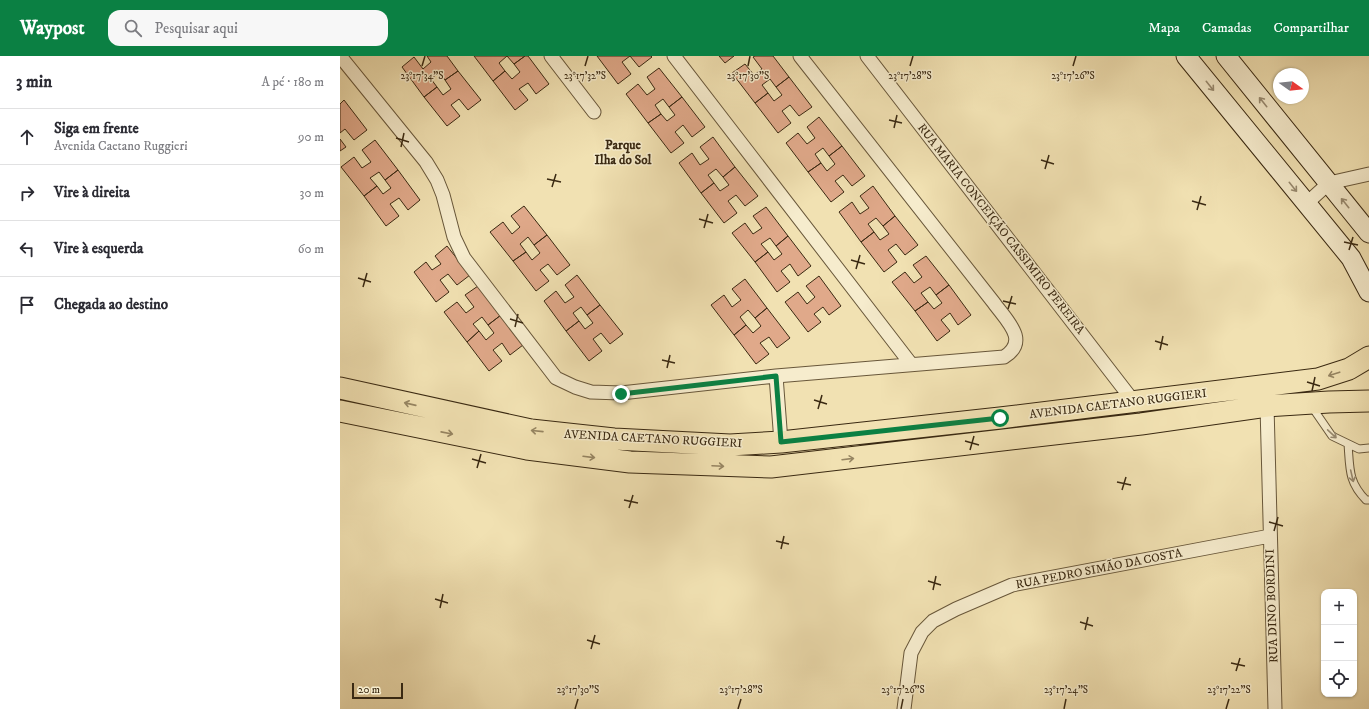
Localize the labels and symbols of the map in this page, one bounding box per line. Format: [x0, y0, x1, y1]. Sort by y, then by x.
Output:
north arrow [1273, 68, 1309, 104]
text: 23°17'34"S [400, 70, 444, 82]
text: 23°17'32"S [564, 70, 606, 82]
text: 23°17'30"S [727, 70, 769, 82]
text: 23°17'28"S [888, 70, 932, 82]
text: 23°17'26"S [1051, 70, 1095, 82]
one-way arrow [1206, 81, 1215, 92]
one-way arrow [1258, 96, 1267, 107]
street label: RUA MARIA CONCEIÇÃO CASSIMIRO PEREIRA [914, 121, 1088, 338]
district label: Parque Ilha do Sol [595, 137, 653, 168]
one-way arrow [1288, 181, 1297, 192]
one-way arrow [1340, 197, 1349, 208]
one-way arrow [1328, 370, 1340, 378]
route end [612, 385, 630, 403]
street label: AVENIDA CAETANO RUGGIERI [1028, 386, 1208, 422]
one-way arrow [404, 400, 417, 408]
route start [991, 409, 1009, 427]
one-way arrow [531, 427, 544, 434]
street label: AVENIDA CAETANO RUGGIERI [563, 427, 743, 451]
one-way arrow [440, 430, 453, 438]
one-way arrow [1327, 430, 1337, 439]
one-way arrow [582, 453, 595, 461]
one-way arrow [841, 455, 854, 463]
one-way arrow [711, 463, 724, 470]
one-way arrow [1348, 469, 1356, 482]
street label: RUA PEDRO SIMÃO DA COSTA [1014, 545, 1184, 593]
street label: RUA DINO BORDINI [1263, 549, 1281, 663]
scale bar [352, 681, 403, 700]
text: 23°17'30"S [557, 684, 599, 696]
text: 23°17'28"S [719, 684, 763, 696]
text: 23°17'26"S [881, 684, 925, 696]
text: 23°17'24"S [1044, 684, 1088, 696]
text: 23°17'22"S [1207, 684, 1251, 696]

